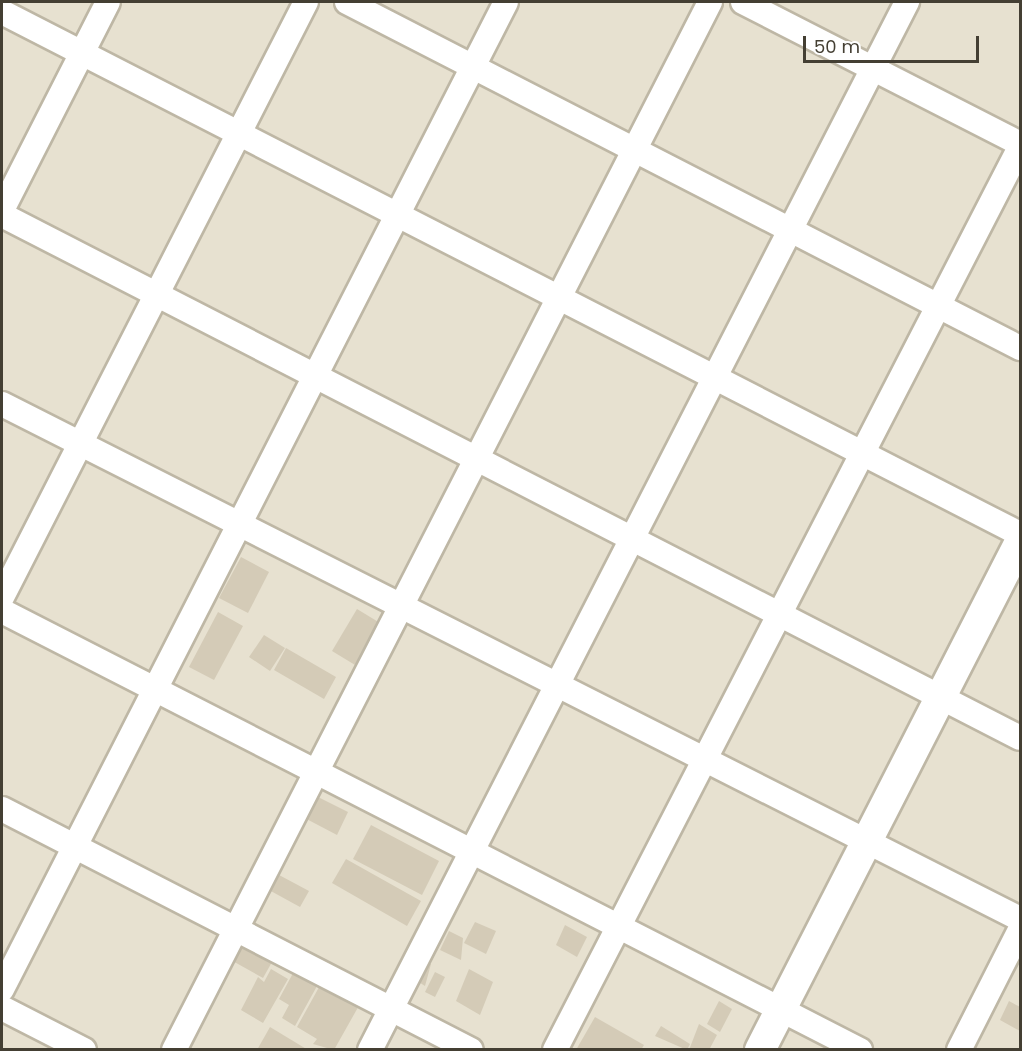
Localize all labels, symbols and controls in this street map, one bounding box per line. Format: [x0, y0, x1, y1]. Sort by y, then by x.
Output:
scale bar [806, 24, 982, 62]
text: 50 m [814, 34, 860, 59]

